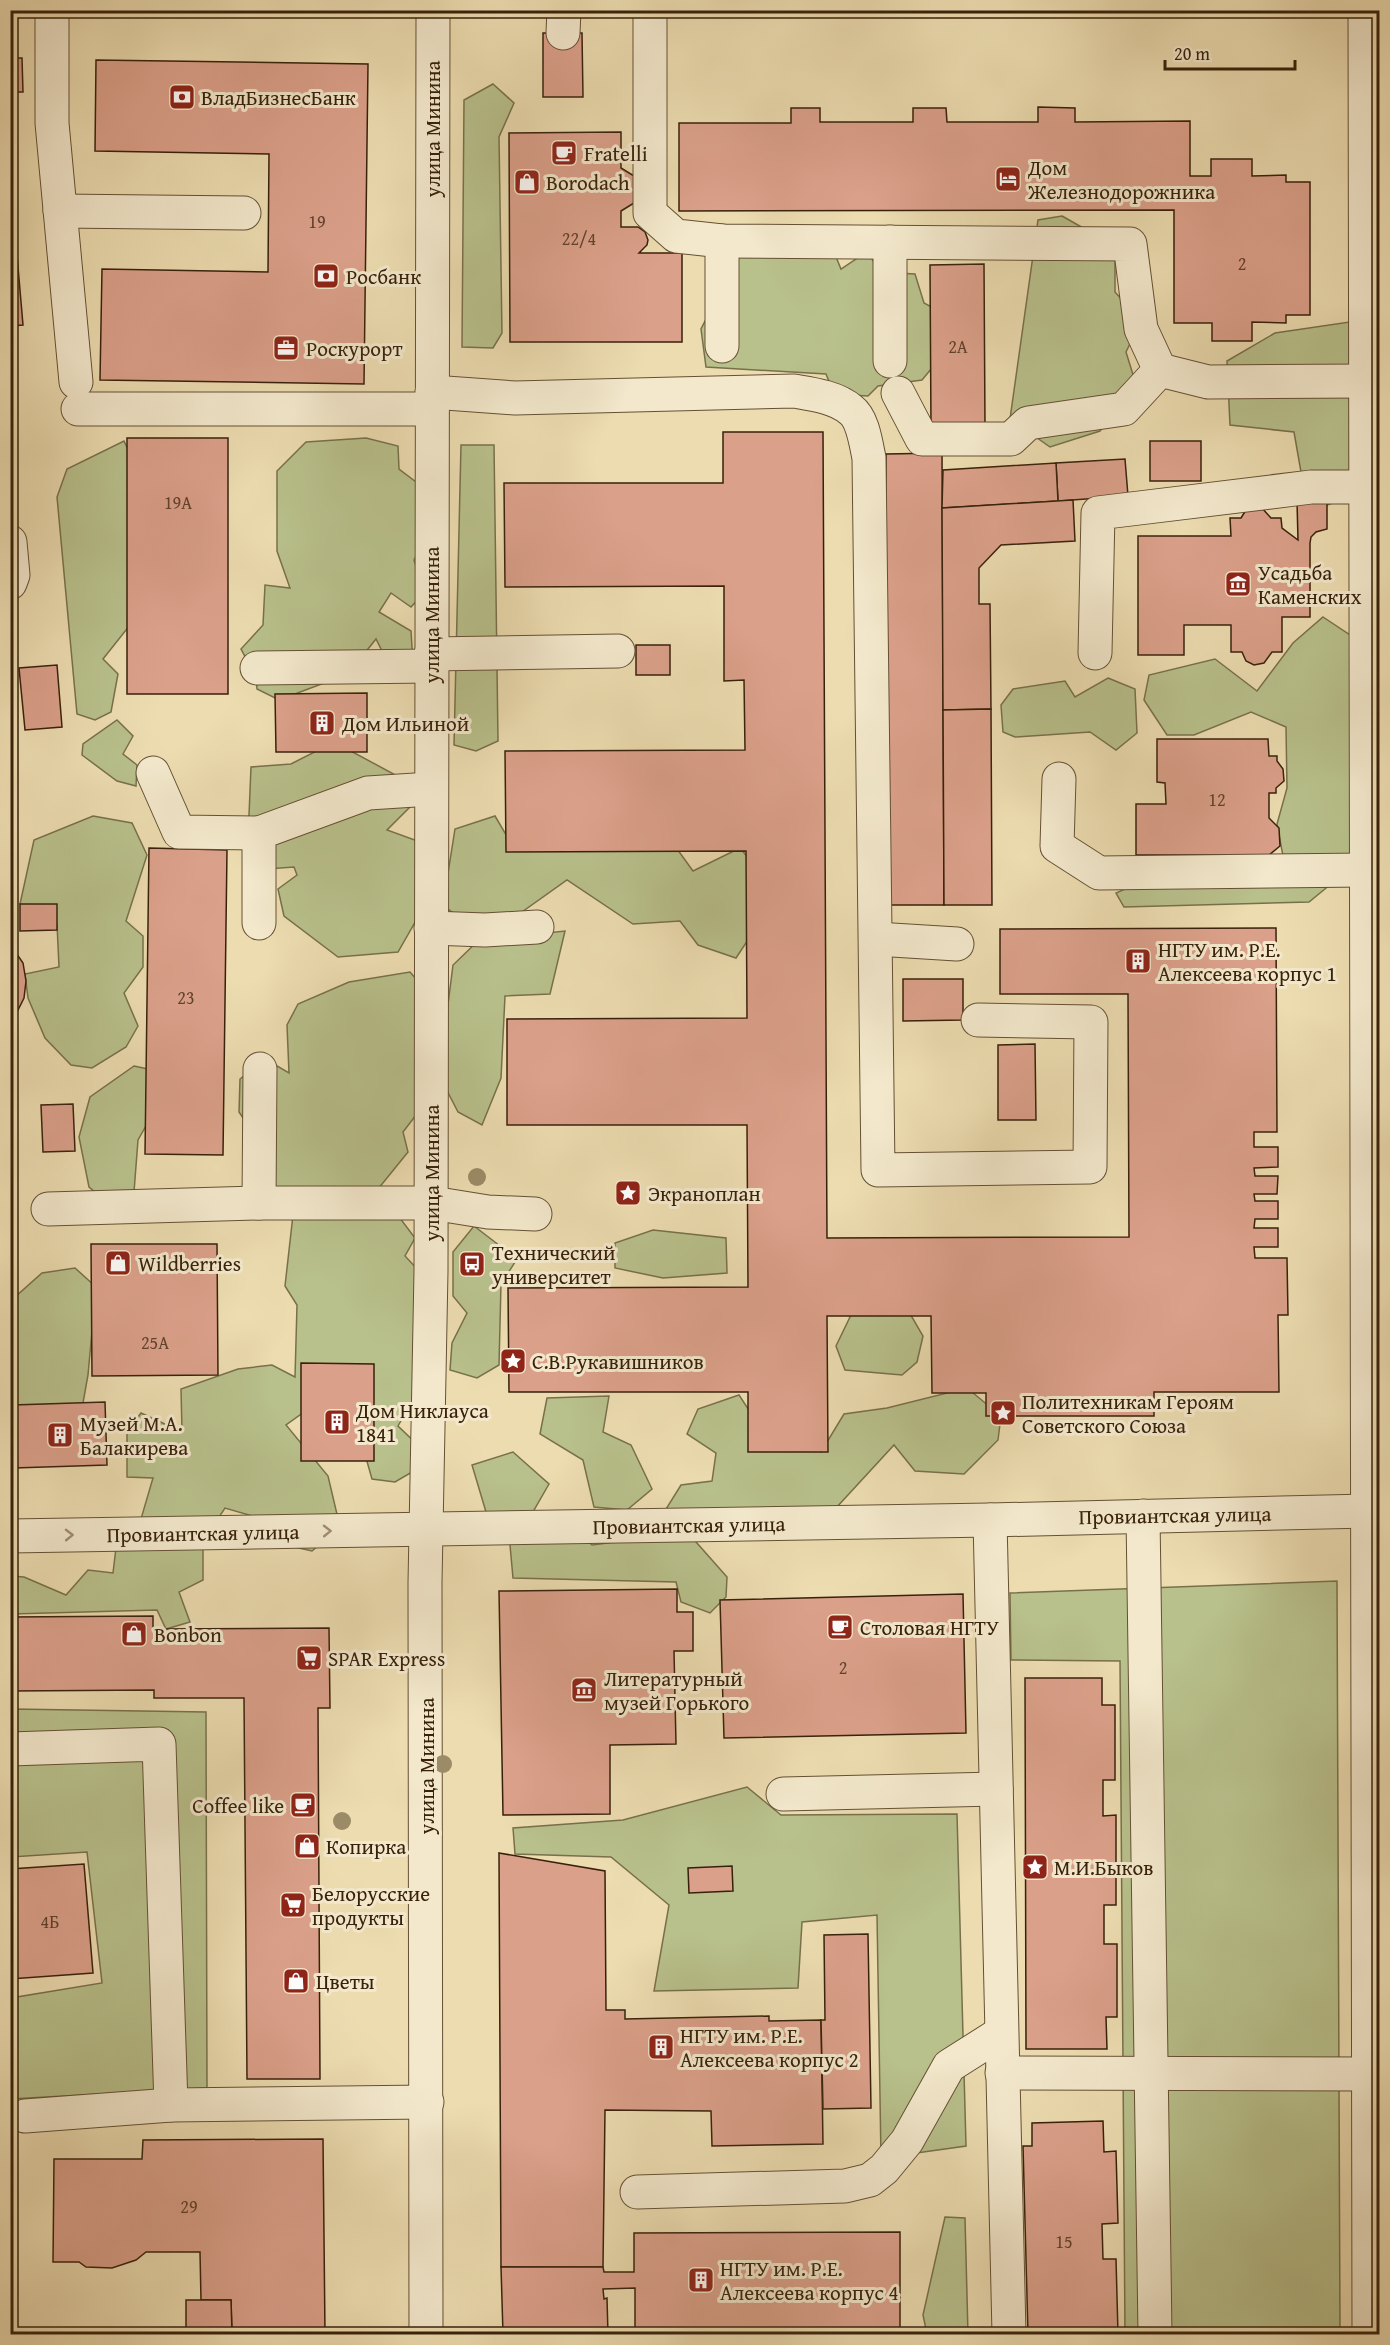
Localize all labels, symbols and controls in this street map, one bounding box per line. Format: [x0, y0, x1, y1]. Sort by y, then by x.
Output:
scale bar [1165, 33, 1296, 71]
text: 20 m [1174, 40, 1210, 67]
street label: улица Минина [417, 60, 448, 199]
bank icon: ВладБизнесБанк [167, 82, 197, 112]
place label: ВладБизнесБанк [201, 82, 356, 113]
cafe icon: Fratelli [549, 138, 579, 168]
place label: Fratelli [584, 138, 648, 169]
place label: Дом Железнодорожника [1027, 152, 1215, 207]
hotel icon: Дом Железнодорожника [993, 164, 1023, 194]
shop icon: Borodach [512, 167, 542, 197]
place label: Borodach [546, 167, 630, 198]
house number: 19 [308, 208, 326, 235]
house number: 22/4 [562, 225, 596, 252]
house number: 2 [1238, 250, 1246, 277]
bank icon: Росбанк [311, 261, 341, 291]
place label: Росбанк [346, 261, 421, 292]
office icon: Роскурорт [271, 333, 301, 363]
place label: Роскурорт [306, 333, 403, 364]
house number: 2А [948, 333, 968, 360]
house number: 19А [164, 489, 192, 516]
street label: улица Минина [416, 546, 447, 685]
place label: Усадьба Каменских [1258, 557, 1362, 612]
museum icon: Усадьба Каменских [1223, 569, 1253, 599]
building icon: Дом Ильиной [307, 708, 337, 738]
place label: Дом Ильиной [341, 708, 469, 739]
house number: 12 [1208, 786, 1226, 813]
place label: НГТУ им. Р.Е. Алексеева корпус 1 [1158, 934, 1337, 989]
building icon: НГТУ им. Р.Е. Алексеева корпус 1 [1123, 946, 1153, 976]
house number: 23 [177, 984, 195, 1011]
street label: улица Минина [416, 1104, 447, 1243]
place icon: Экраноплан [613, 1178, 643, 1208]
place label: Экраноплан [648, 1178, 761, 1209]
place label: Технический университет [491, 1237, 615, 1292]
shop icon: Wildberries [103, 1248, 133, 1278]
place label: Wildberries [138, 1248, 241, 1279]
bus stop icon: Технический университет [457, 1249, 487, 1279]
house number: 25А [141, 1329, 169, 1356]
place icon: С.В.Рукавишников [498, 1346, 528, 1376]
place label: С.В.Рукавишников [532, 1346, 704, 1377]
place label: Политехникам Героям Советского Союза [1022, 1386, 1234, 1441]
place label: Дом Никлауса 1841 [355, 1395, 489, 1450]
place icon: Политехникам Героям Советского Союза [988, 1398, 1018, 1428]
building icon: Дом Никлауса 1841 [322, 1407, 352, 1437]
place label: Музей М.А. Балакирева [80, 1408, 188, 1463]
building icon: Музей М.А. Балакирева [45, 1420, 75, 1450]
street label: Провиантская улица [1078, 1498, 1272, 1532]
street label: Провиантская улица [592, 1508, 786, 1542]
street label: Провиантская улица [106, 1516, 300, 1550]
one-way arrow [322, 1525, 331, 1537]
one-way arrow [64, 1529, 73, 1541]
cafe icon: Столовая НГТУ [825, 1612, 855, 1642]
place label: Столовая НГТУ [860, 1612, 999, 1643]
shop icon: Bonbon [119, 1619, 149, 1649]
place label: Bonbon [154, 1619, 222, 1650]
supermarket icon: SPAR Express [294, 1643, 324, 1673]
place label: SPAR Express [328, 1643, 445, 1674]
house number: 2 [839, 1654, 847, 1681]
place label: Литературный музей Горького [604, 1663, 749, 1718]
museum icon: Литературный музей Горького [569, 1675, 599, 1705]
street label: улица Минина [411, 1697, 442, 1836]
place label: Coffee like [192, 1790, 284, 1821]
cafe icon: Coffee like [288, 1790, 318, 1820]
shop icon: Копирка [292, 1831, 322, 1861]
place label: Копирка [326, 1831, 406, 1862]
place icon: М.И.Быков [1020, 1852, 1050, 1882]
place label: М.И.Быков [1054, 1852, 1153, 1883]
place label: Белорусские продукты [312, 1878, 430, 1933]
supermarket icon: Белорусские продукты [278, 1890, 308, 1920]
house number: 4Б [41, 1908, 59, 1935]
shop icon: Цветы [281, 1966, 311, 1996]
place label: Цветы [316, 1966, 375, 1997]
place label: НГТУ им. Р.Е. Алексеева корпус 2 [680, 2020, 859, 2075]
building icon: НГТУ им. Р.Е. Алексеева корпус 2 [646, 2032, 676, 2062]
house number: 29 [180, 2193, 198, 2220]
house number: 15 [1055, 2228, 1073, 2255]
place label: НГТУ им. Р.Е. Алексеева корпус 4 [720, 2253, 899, 2308]
building icon: НГТУ им. Р.Е. Алексеева корпус 4 [686, 2265, 716, 2295]

